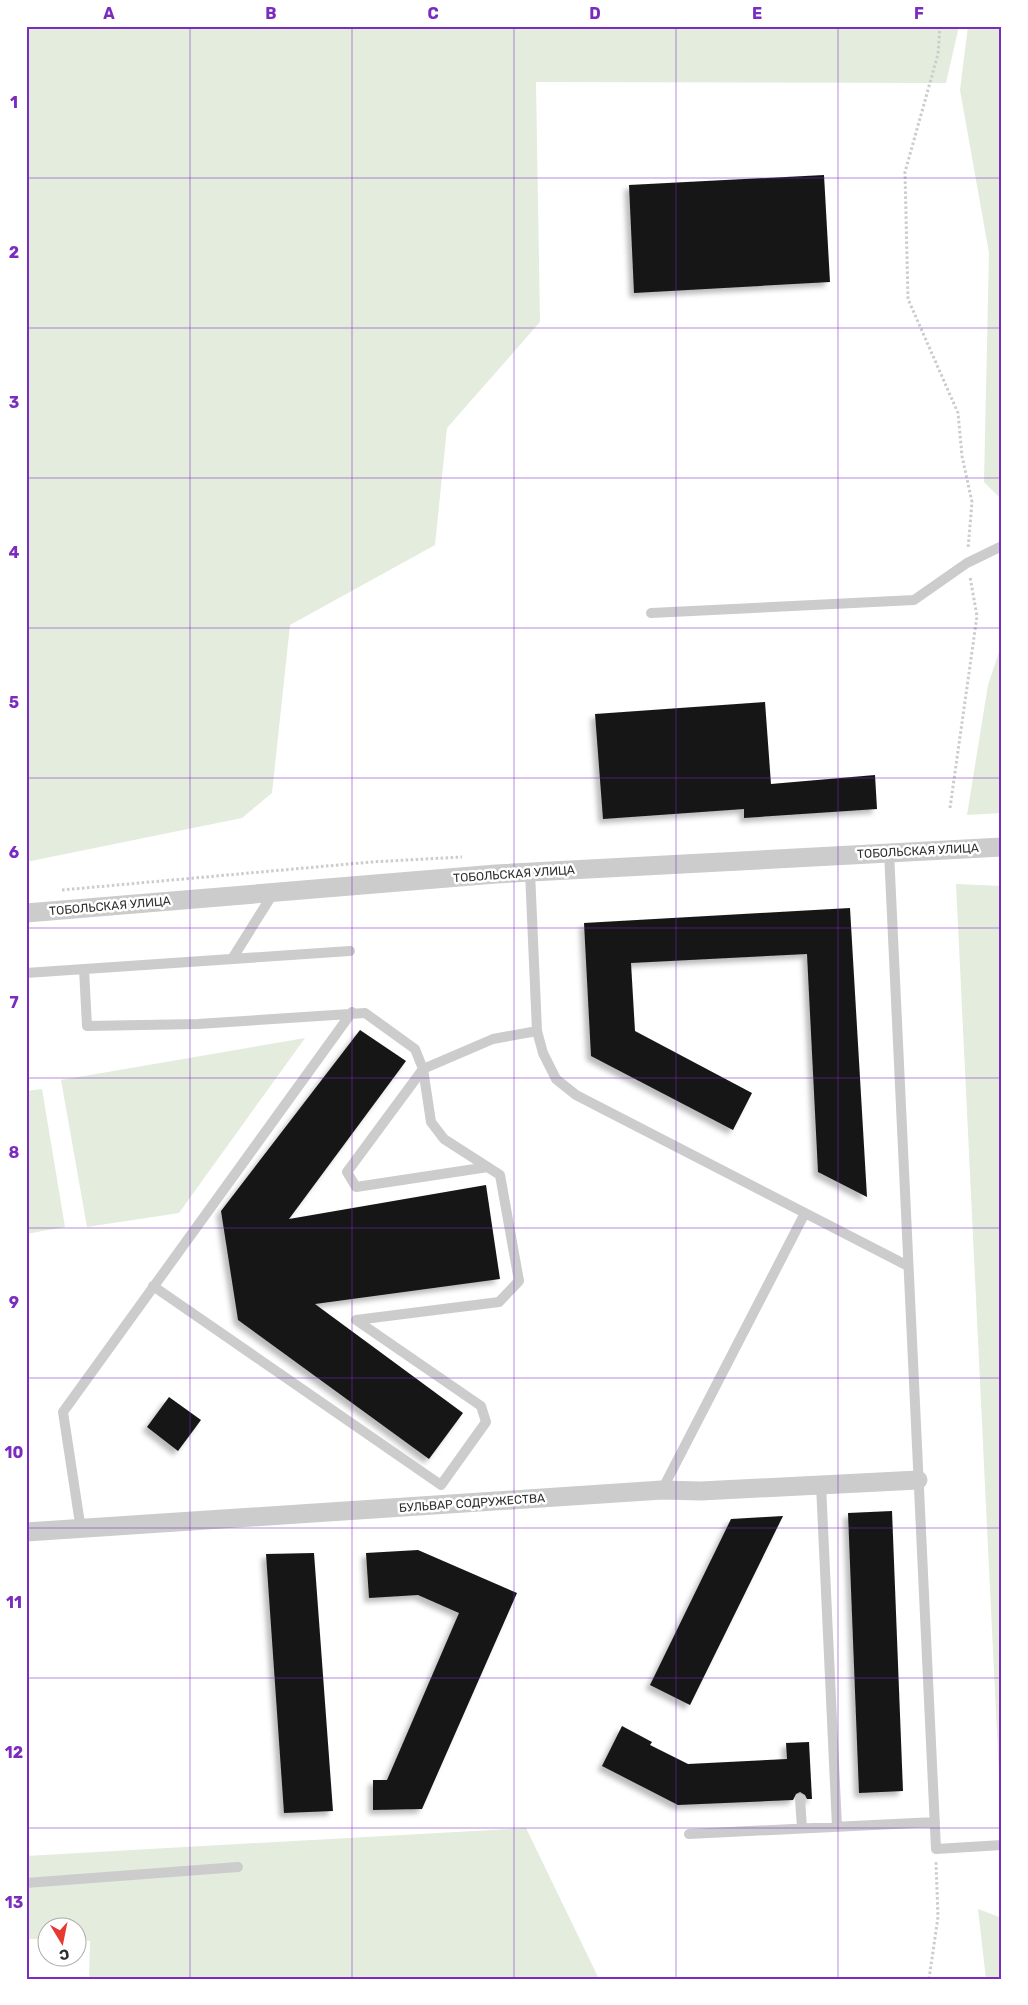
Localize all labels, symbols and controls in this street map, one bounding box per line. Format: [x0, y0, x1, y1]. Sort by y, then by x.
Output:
text: A [103, 4, 115, 23]
text: B [265, 4, 277, 23]
text: C [427, 4, 439, 23]
text: D [589, 4, 601, 23]
text: E [752, 4, 762, 23]
text: F [914, 4, 924, 23]
text: 1 [10, 93, 18, 112]
text: 2 [9, 243, 19, 262]
text: 3 [9, 393, 19, 412]
text: 4 [9, 543, 20, 562]
text: 5 [9, 693, 19, 712]
street label: ТОБОЛЬСКАЯ УЛИЦА [857, 841, 979, 861]
text: 6 [9, 843, 19, 862]
street label: ТОБОЛЬСКАЯ УЛИЦА [453, 863, 575, 885]
street label: ТОБОЛЬСКАЯ УЛИЦА [49, 894, 171, 918]
text: 7 [9, 993, 19, 1012]
text: 8 [9, 1143, 20, 1162]
text: 9 [9, 1293, 19, 1312]
text: 10 [5, 1443, 24, 1462]
street label: БУЛЬВАР СОДРУЖЕСТВА [399, 1491, 545, 1515]
text: 11 [6, 1593, 22, 1612]
text: 12 [5, 1743, 23, 1762]
text: 13 [5, 1893, 23, 1912]
north arrow [38, 1918, 88, 1968]
text: С [58, 1945, 70, 1964]

